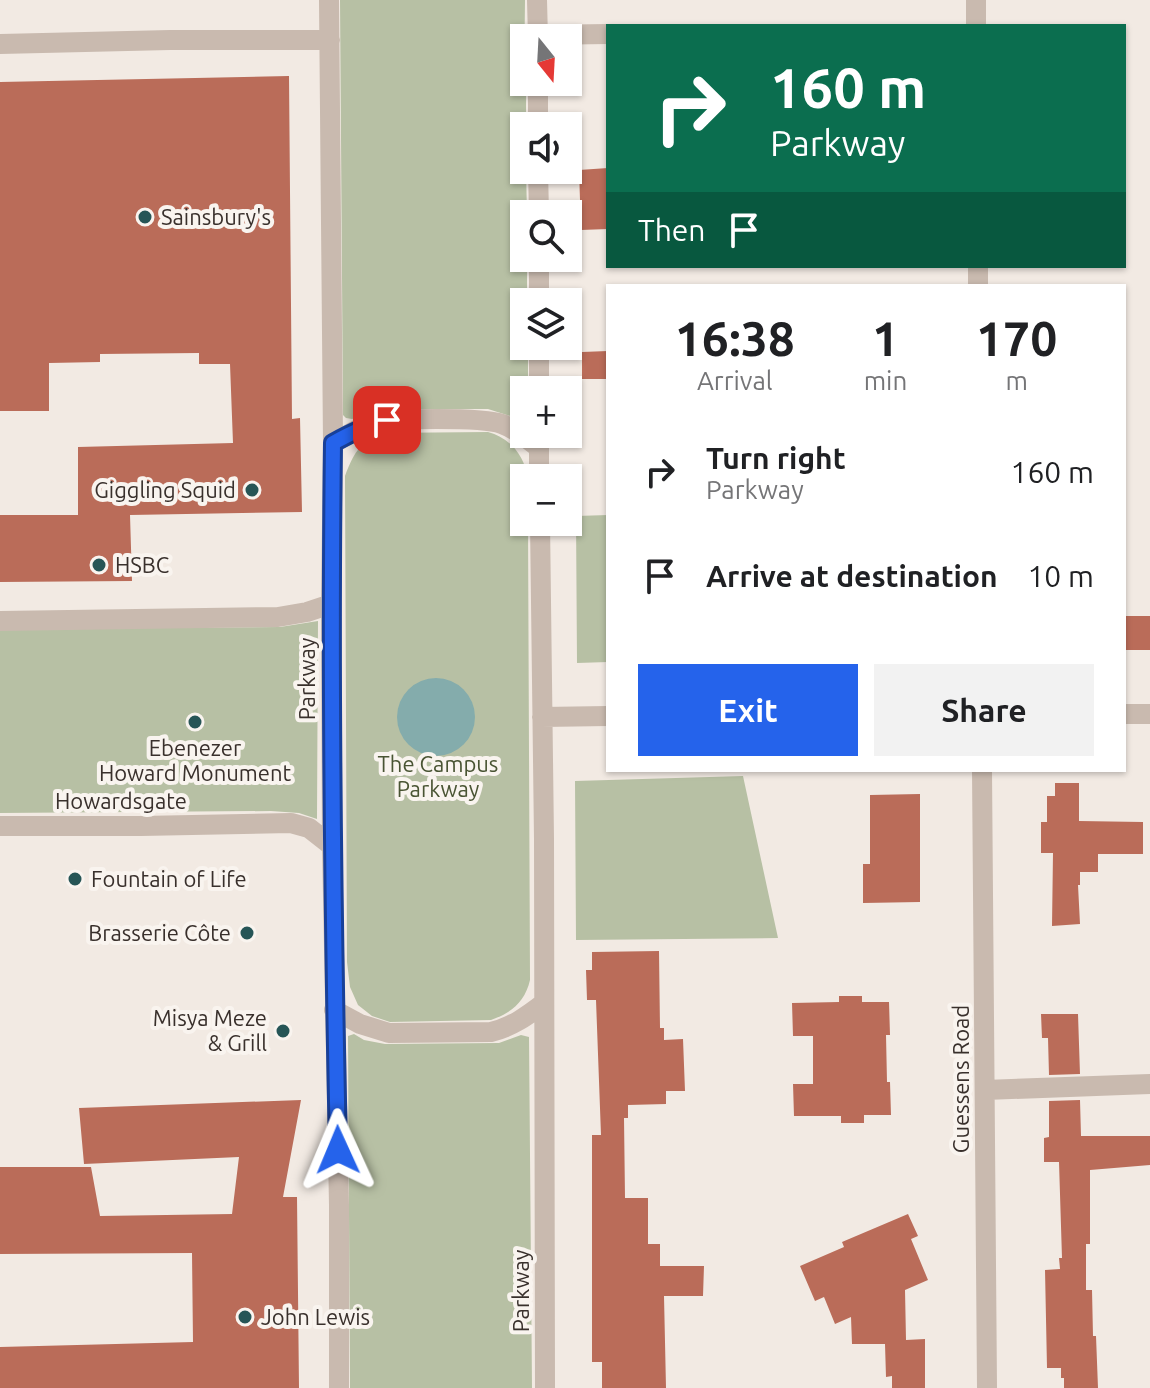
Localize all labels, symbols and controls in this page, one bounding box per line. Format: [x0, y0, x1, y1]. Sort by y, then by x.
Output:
north arrow [510, 24, 582, 96]
map controls [510, 24, 582, 536]
icon: right [638, 56, 742, 160]
text: 160 m [770, 56, 926, 119]
button: sound [510, 112, 582, 184]
text: Parkway [770, 122, 905, 163]
button: search [510, 200, 582, 272]
place label: Sainsbury's [161, 204, 271, 229]
marker: Sainsbury's [136, 208, 154, 226]
icon: arrive [722, 208, 766, 252]
text: Then [638, 213, 706, 247]
button: layers [510, 288, 582, 360]
text: 16:38 [675, 311, 795, 365]
text: 1 [872, 311, 899, 365]
text: 170 [976, 311, 1057, 365]
text: Arrival [697, 366, 773, 395]
text: min [864, 366, 907, 395]
text: m [1005, 366, 1028, 395]
button: + [510, 376, 582, 448]
pin [353, 386, 421, 454]
icon: arrive [365, 398, 409, 442]
text: Turn right [706, 441, 846, 475]
icon: right [638, 450, 682, 494]
text: 160 m [1010, 455, 1094, 489]
button: − [510, 464, 582, 536]
text: Parkway [706, 475, 804, 504]
place label: Giggling Squid [94, 477, 236, 502]
marker: Giggling Squid [243, 481, 261, 499]
place label: HSBC [115, 552, 169, 577]
icon: arrive [638, 554, 682, 598]
marker: HSBC [90, 556, 108, 574]
text: Arrive at destination [706, 559, 998, 593]
text: 10 m [1027, 559, 1094, 593]
street label: Parkway [294, 637, 319, 720]
button: Exit [638, 664, 858, 756]
button: Share [874, 664, 1094, 756]
marker: Ebenezer Howard Monument [186, 713, 204, 731]
place label: Ebenezer Howard Monument [99, 735, 291, 785]
park label: The Campus Parkway [378, 751, 498, 801]
street label: Howardsgate [55, 788, 187, 813]
place label: Fountain of Life [91, 866, 247, 891]
marker: Fountain of Life [66, 870, 84, 888]
place label: Brasserie Côte [88, 920, 231, 945]
marker: Brasserie Côte [238, 924, 256, 942]
place label: Misya Meze & Grill [153, 1005, 267, 1055]
street label: Guessens Road [948, 1005, 973, 1153]
marker: Misya Meze & Grill [274, 1022, 292, 1040]
position arrow [296, 1108, 380, 1192]
street label: Parkway [508, 1249, 533, 1332]
place label: John Lewis [261, 1304, 370, 1329]
marker: John Lewis [236, 1308, 254, 1326]

